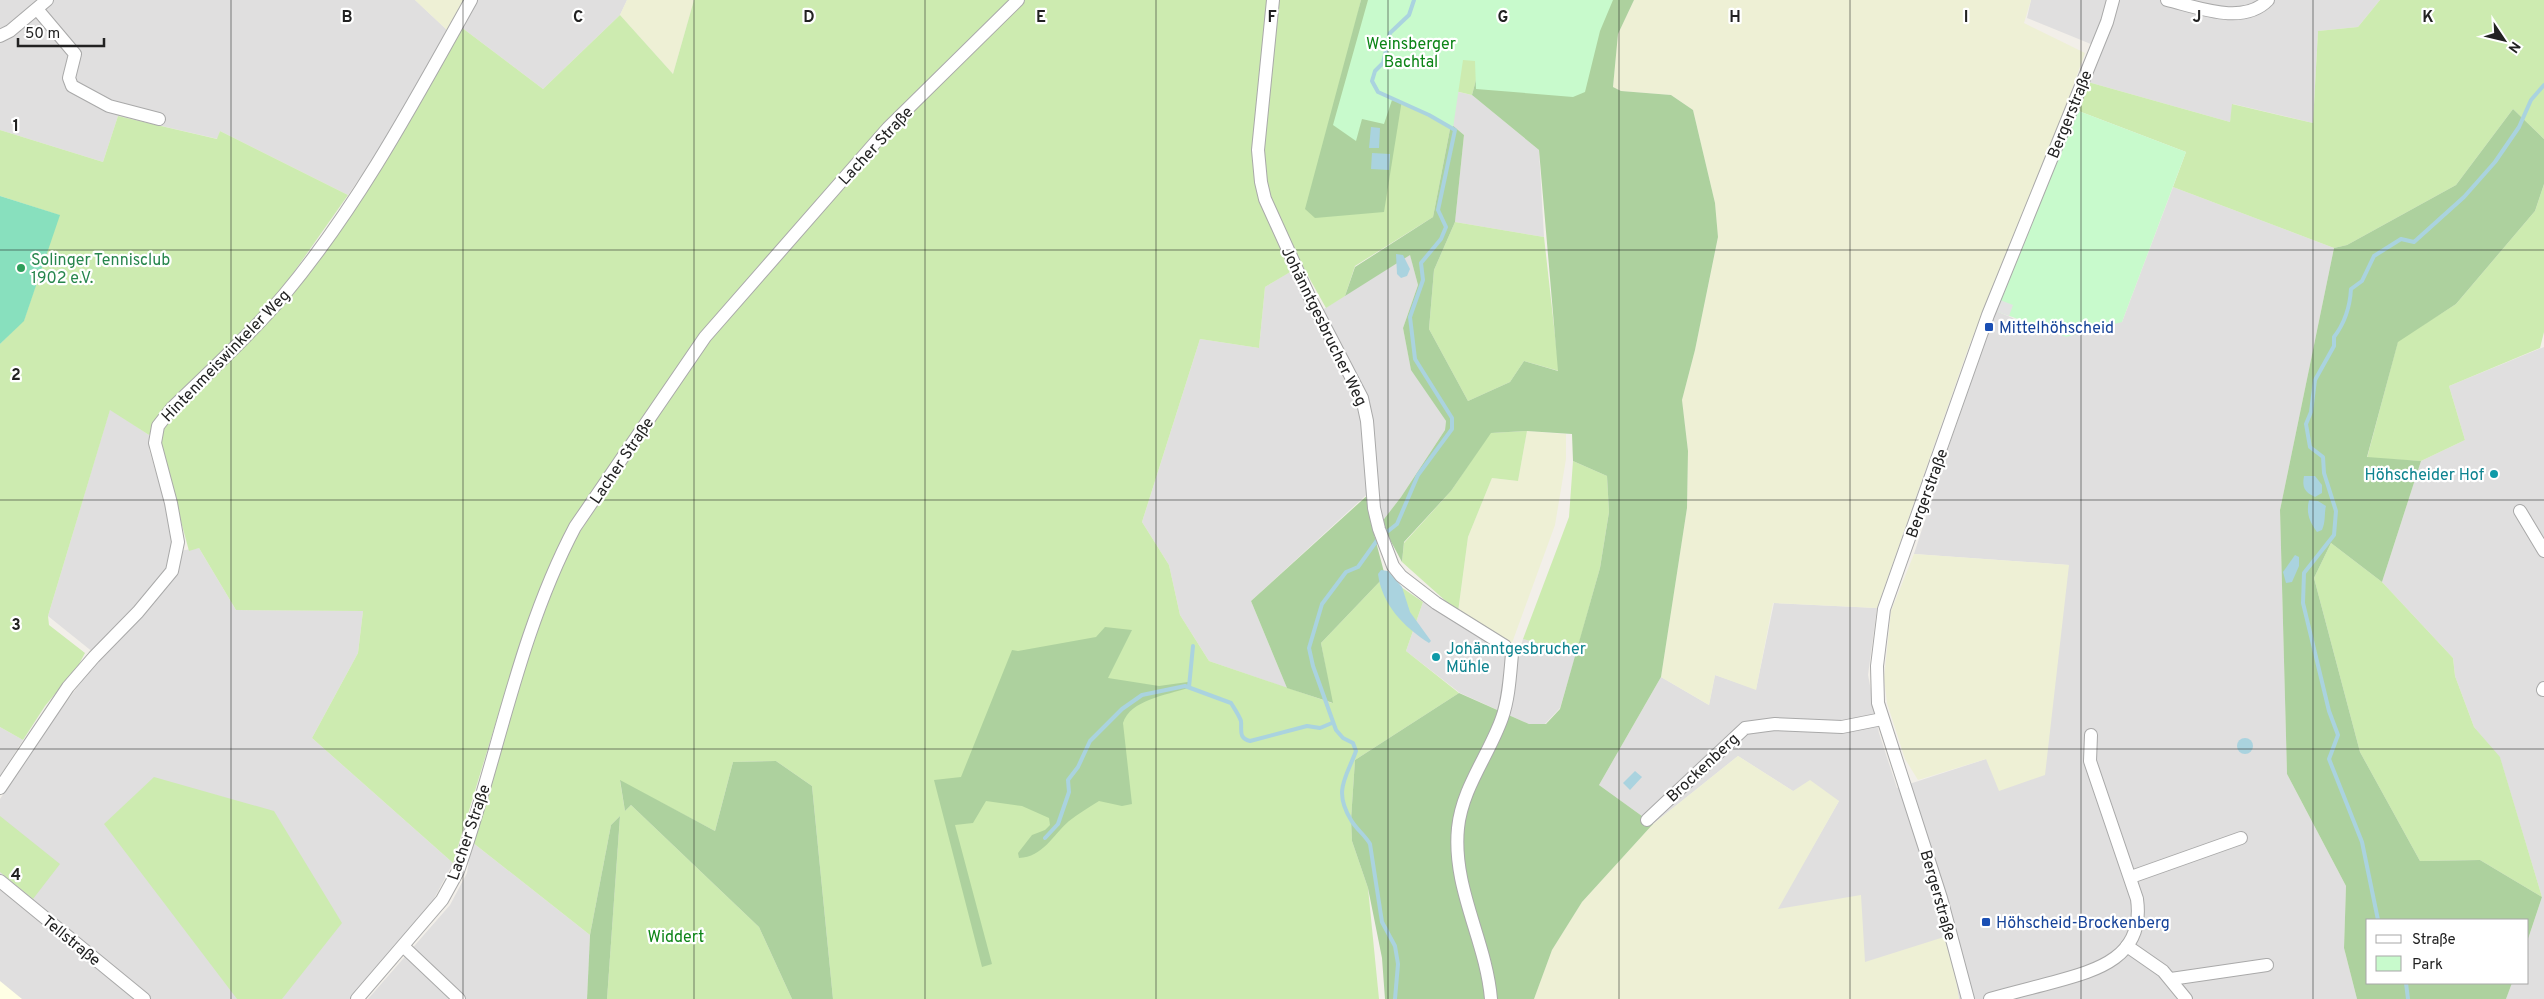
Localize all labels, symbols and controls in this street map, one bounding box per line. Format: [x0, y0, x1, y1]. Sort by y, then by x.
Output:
text: B [341, 8, 353, 28]
text: C [573, 8, 583, 28]
text: D [803, 8, 815, 28]
text: E [1036, 8, 1046, 28]
text: F [1267, 8, 1277, 28]
text: G [1498, 8, 1508, 28]
text: H [1729, 8, 1741, 28]
text: I [1964, 8, 1968, 28]
text: J [2193, 8, 2201, 28]
text: K [2422, 8, 2434, 28]
scale bar [18, 15, 104, 47]
north arrow [2479, 15, 2529, 65]
text: 50 m [25, 25, 60, 44]
park label: Weinsberger Bachtal [1366, 35, 1456, 73]
text: N [2504, 38, 2523, 56]
street label: Bergerstraße [2044, 68, 2098, 162]
street label: Lacher Straße [835, 103, 918, 190]
text: 1 [13, 117, 19, 137]
street label: Johänntgesbrucher Weg [1276, 244, 1370, 410]
place label: Solinger Tennisclub 1902 e.V. [31, 251, 170, 289]
marker: Solinger Tennisclub 1902 e.V. [15, 262, 27, 274]
street label: Hintenmeiswinkeler Weg [158, 286, 295, 427]
place label: Mittelhöhscheid [1999, 319, 2114, 339]
marker: Mittelhöhscheid [1983, 321, 1995, 333]
text: 2 [11, 366, 21, 386]
street label: Lacher Straße [586, 414, 659, 508]
street label: Bergerstraße [1902, 446, 1953, 541]
place label: Höhscheider Hof [2365, 466, 2485, 486]
marker: Höhscheider Hof [2488, 468, 2500, 480]
text: 3 [11, 616, 21, 636]
place label: Johänntgesbrucher Mühle [1446, 640, 1586, 678]
marker: Johänntgesbrucher Mühle [1430, 651, 1442, 663]
street label: Brockenberg [1663, 730, 1744, 807]
street label: Lacher Straße [444, 782, 496, 883]
street label: Bergerstraße [1915, 848, 1960, 943]
text: 4 [11, 866, 21, 886]
street label: Tellstraße [37, 912, 104, 971]
place label: Höhscheid-Brockenberg [1996, 914, 2170, 934]
marker: Höhscheid-Brockenberg [1980, 916, 1992, 928]
legend [2366, 919, 2529, 984]
park label: Widdert [648, 928, 704, 948]
text: Straße [2412, 931, 2456, 950]
text: Park [2412, 956, 2443, 975]

